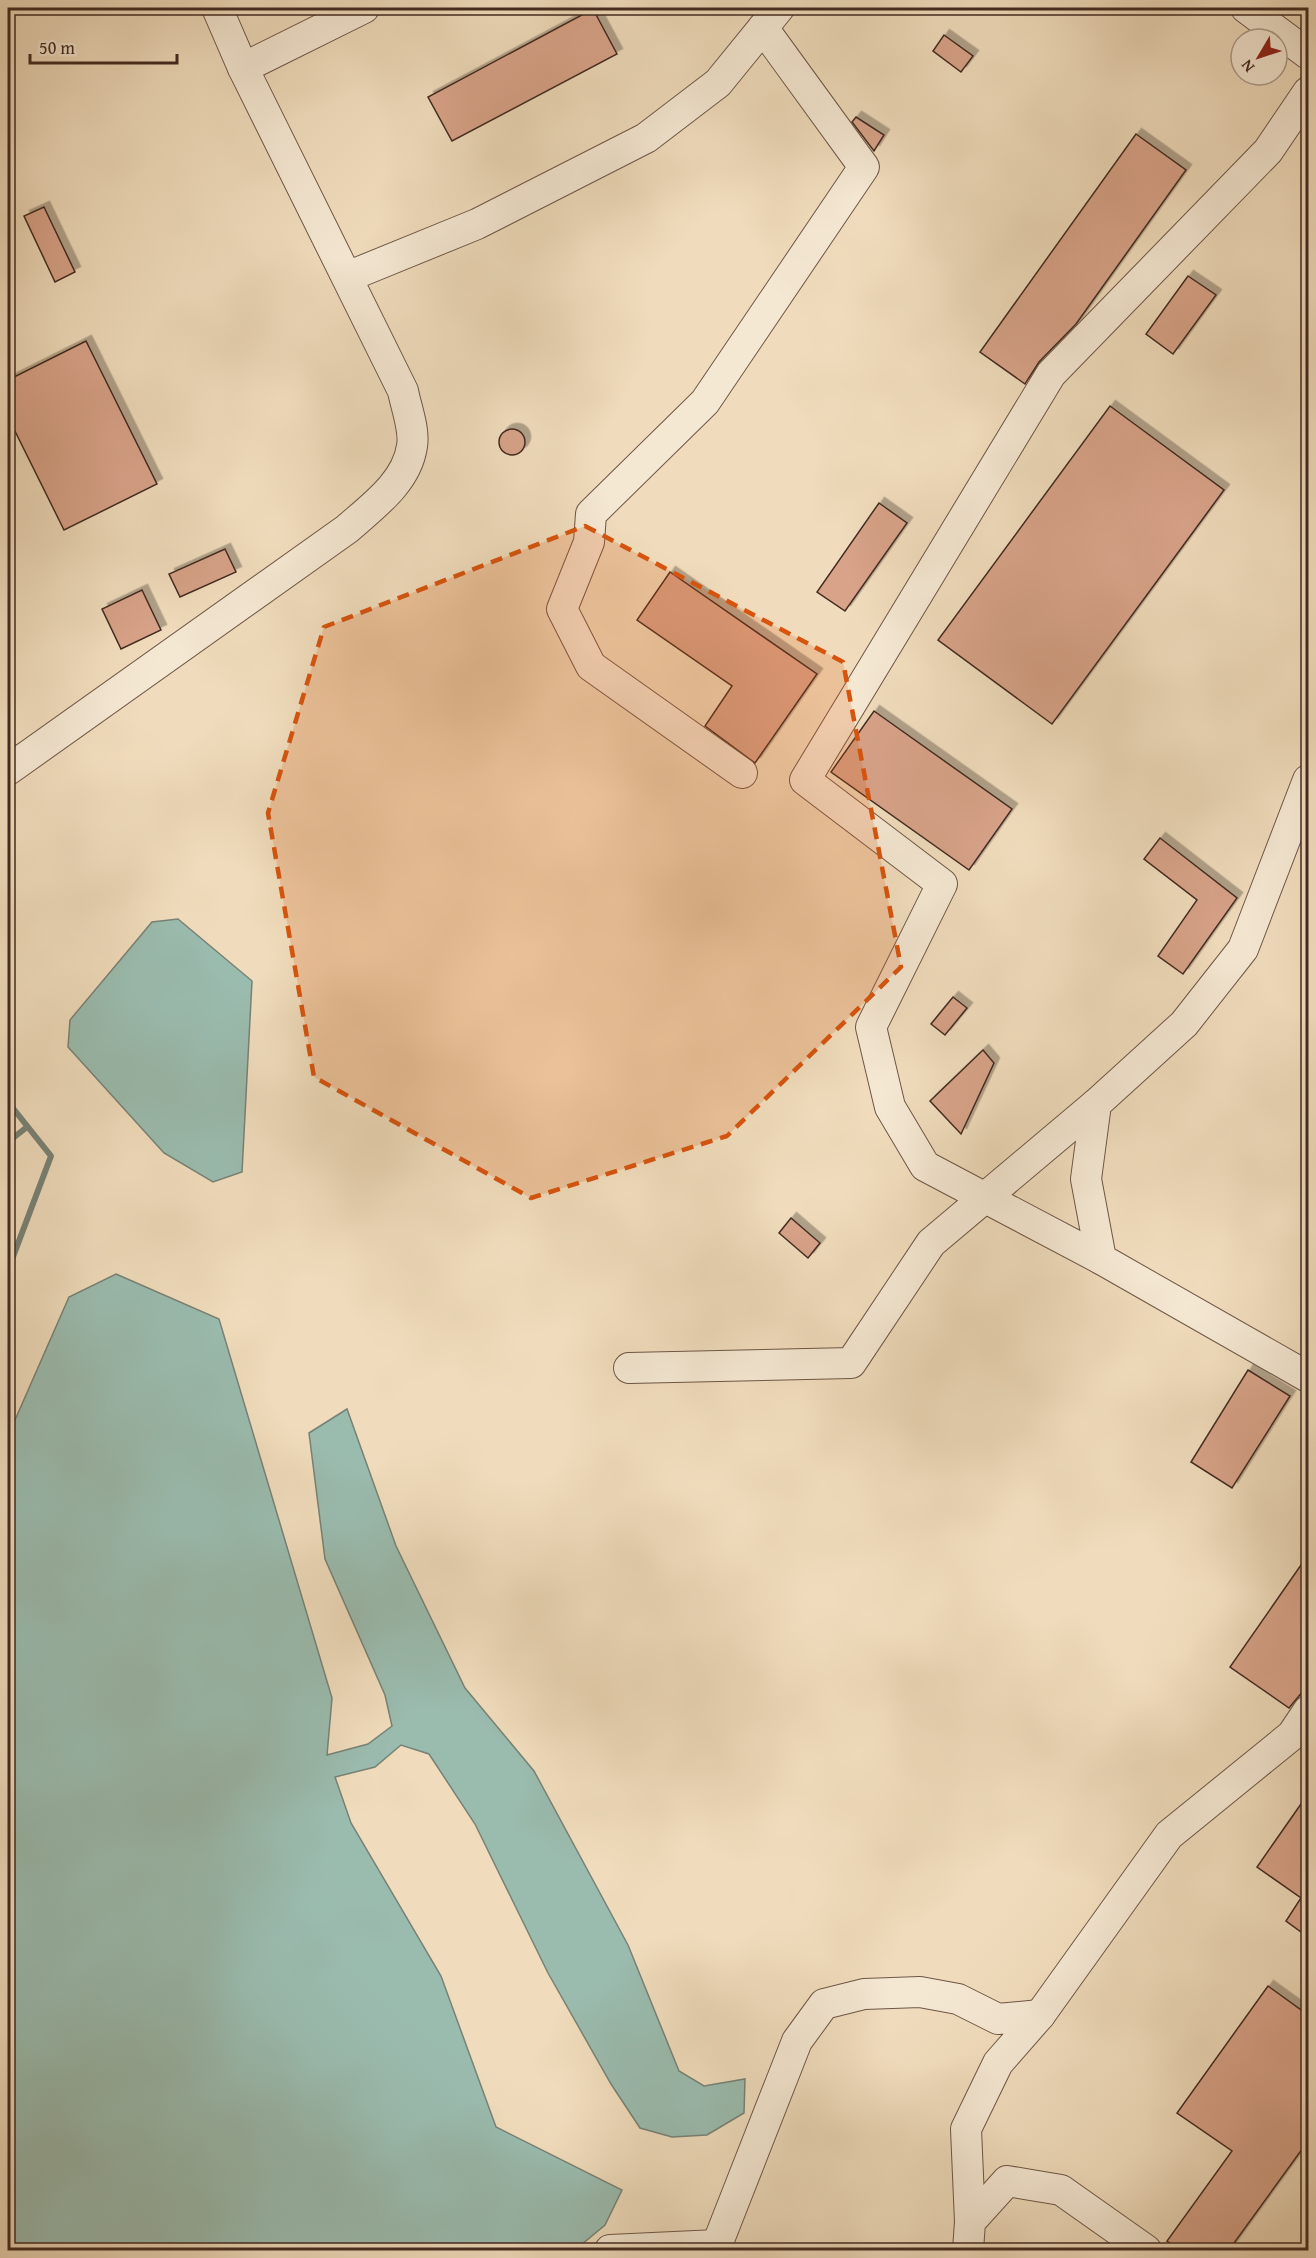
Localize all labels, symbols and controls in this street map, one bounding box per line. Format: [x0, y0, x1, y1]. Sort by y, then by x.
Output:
scale bar [30, 27, 177, 65]
north arrow [1229, 27, 1289, 87]
text: 50 m [39, 34, 75, 61]
text: N [1234, 54, 1260, 78]

